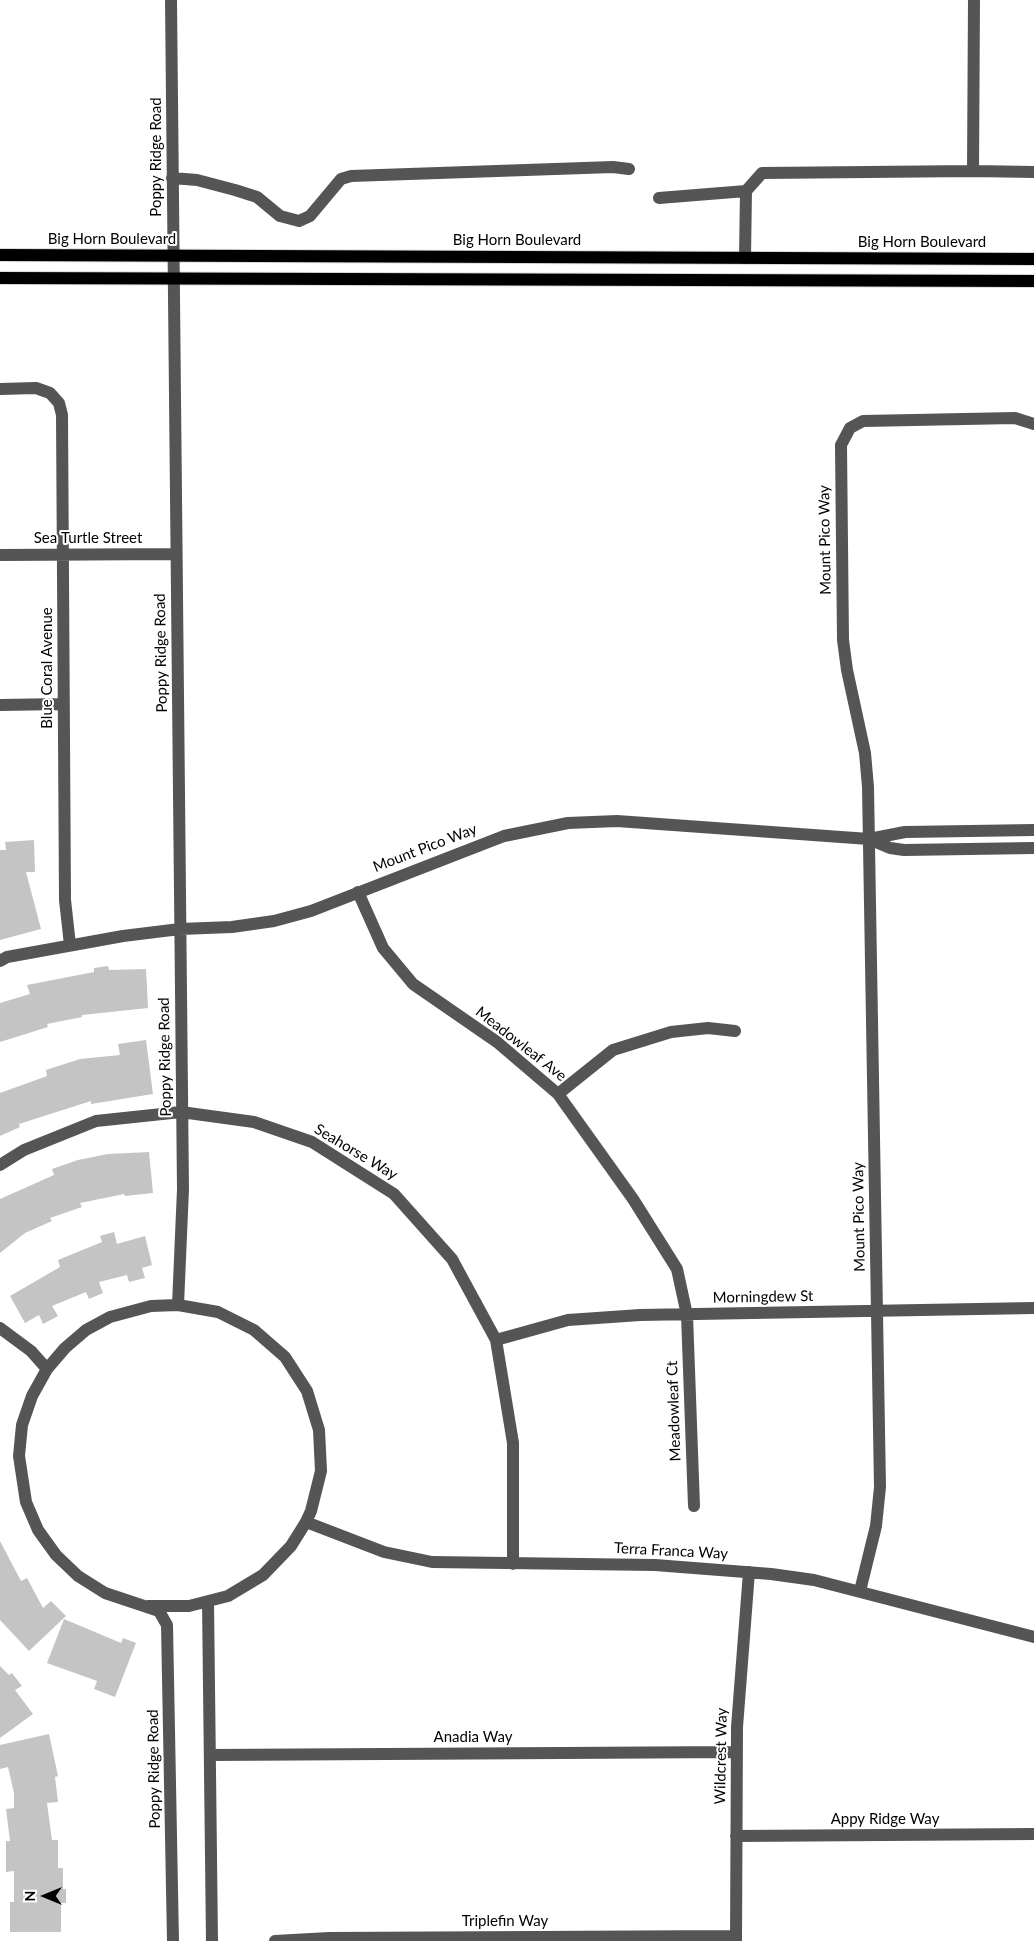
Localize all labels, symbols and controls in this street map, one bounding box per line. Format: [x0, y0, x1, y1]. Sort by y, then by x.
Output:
street label: Poppy Ridge Road [147, 97, 165, 217]
street label: Big Horn Boulevard [48, 230, 176, 248]
street label: Big Horn Boulevard [453, 231, 581, 249]
street label: Big Horn Boulevard [858, 233, 986, 251]
street label: Mount Pico Way [815, 485, 835, 595]
street label: Sea Turtle Street [34, 529, 142, 547]
street label: Poppy Ridge Road [151, 593, 171, 713]
street label: Blue Coral Avenue [38, 607, 56, 729]
street label: Mount Pico Way [371, 820, 479, 876]
street label: Poppy Ridge Road [155, 997, 175, 1117]
street label: Meadowleaf Ave [472, 1003, 570, 1085]
street label: Seahorse Way [311, 1120, 401, 1184]
street label: Mount Pico Way [849, 1162, 869, 1272]
street label: Morningdew St [712, 1287, 814, 1307]
street label: Meadowleaf Ct [663, 1360, 685, 1462]
street label: Terra Franca Way [614, 1539, 728, 1563]
street label: Wildcrest Way [711, 1708, 731, 1804]
street label: Poppy Ridge Road [144, 1709, 164, 1829]
street label: Anadia Way [434, 1728, 512, 1746]
street label: Appy Ridge Way [831, 1810, 939, 1828]
north arrow [20, 1871, 70, 1921]
text: N [21, 1891, 38, 1901]
street label: Triplefin Way [462, 1912, 548, 1930]

